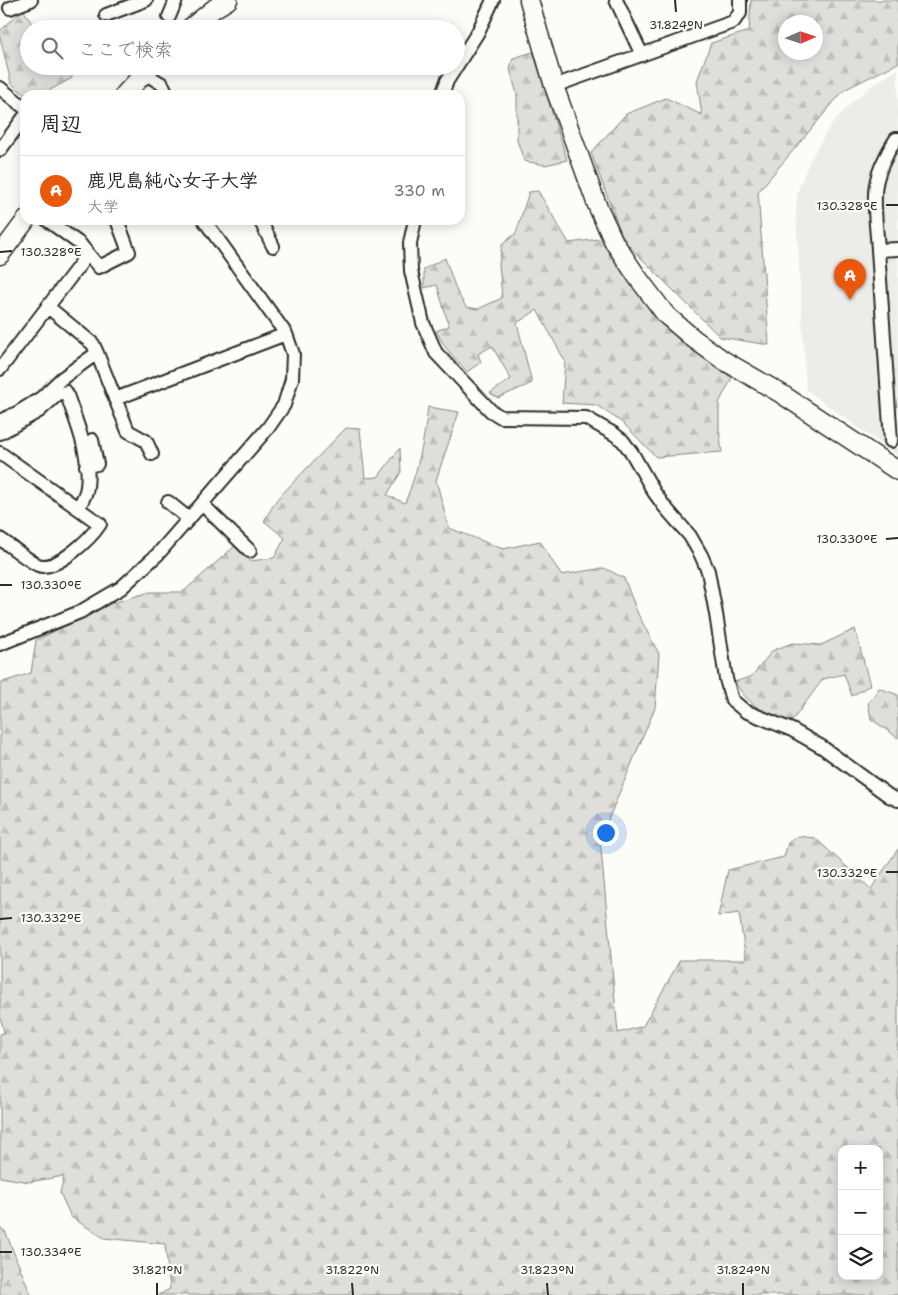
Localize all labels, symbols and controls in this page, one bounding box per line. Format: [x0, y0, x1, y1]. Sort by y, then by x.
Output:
north arrow [778, 15, 823, 60]
text: 31.824°N [649, 17, 703, 33]
search box [20, 20, 465, 75]
icon: search [38, 34, 66, 62]
text: ここで検索 [78, 37, 173, 62]
text: 周辺 [40, 110, 82, 138]
text: 鹿児島純心女子大学 [87, 168, 258, 193]
text: A [50, 180, 62, 201]
text: 330 m [393, 180, 445, 201]
text: 大学 [87, 196, 119, 217]
text: 130.328°E [817, 198, 877, 214]
text: 130.328°E [21, 244, 81, 260]
pin: A [834, 259, 866, 300]
text: 130.330°E [816, 531, 878, 547]
text: 130.330°E [20, 577, 82, 593]
your location [593, 820, 619, 846]
text: 130.332°E [817, 865, 877, 881]
text: 130.332°E [21, 910, 81, 926]
map controls [838, 1145, 883, 1280]
button: + [838, 1145, 883, 1190]
button: − [838, 1190, 883, 1235]
button: layers [838, 1235, 883, 1280]
text: 130.334°E [21, 1244, 81, 1260]
text: 31.821°N [132, 1262, 182, 1278]
text: 31.822°N [325, 1262, 379, 1278]
text: 31.823°N [520, 1262, 574, 1278]
text: 31.824°N [716, 1262, 770, 1278]

